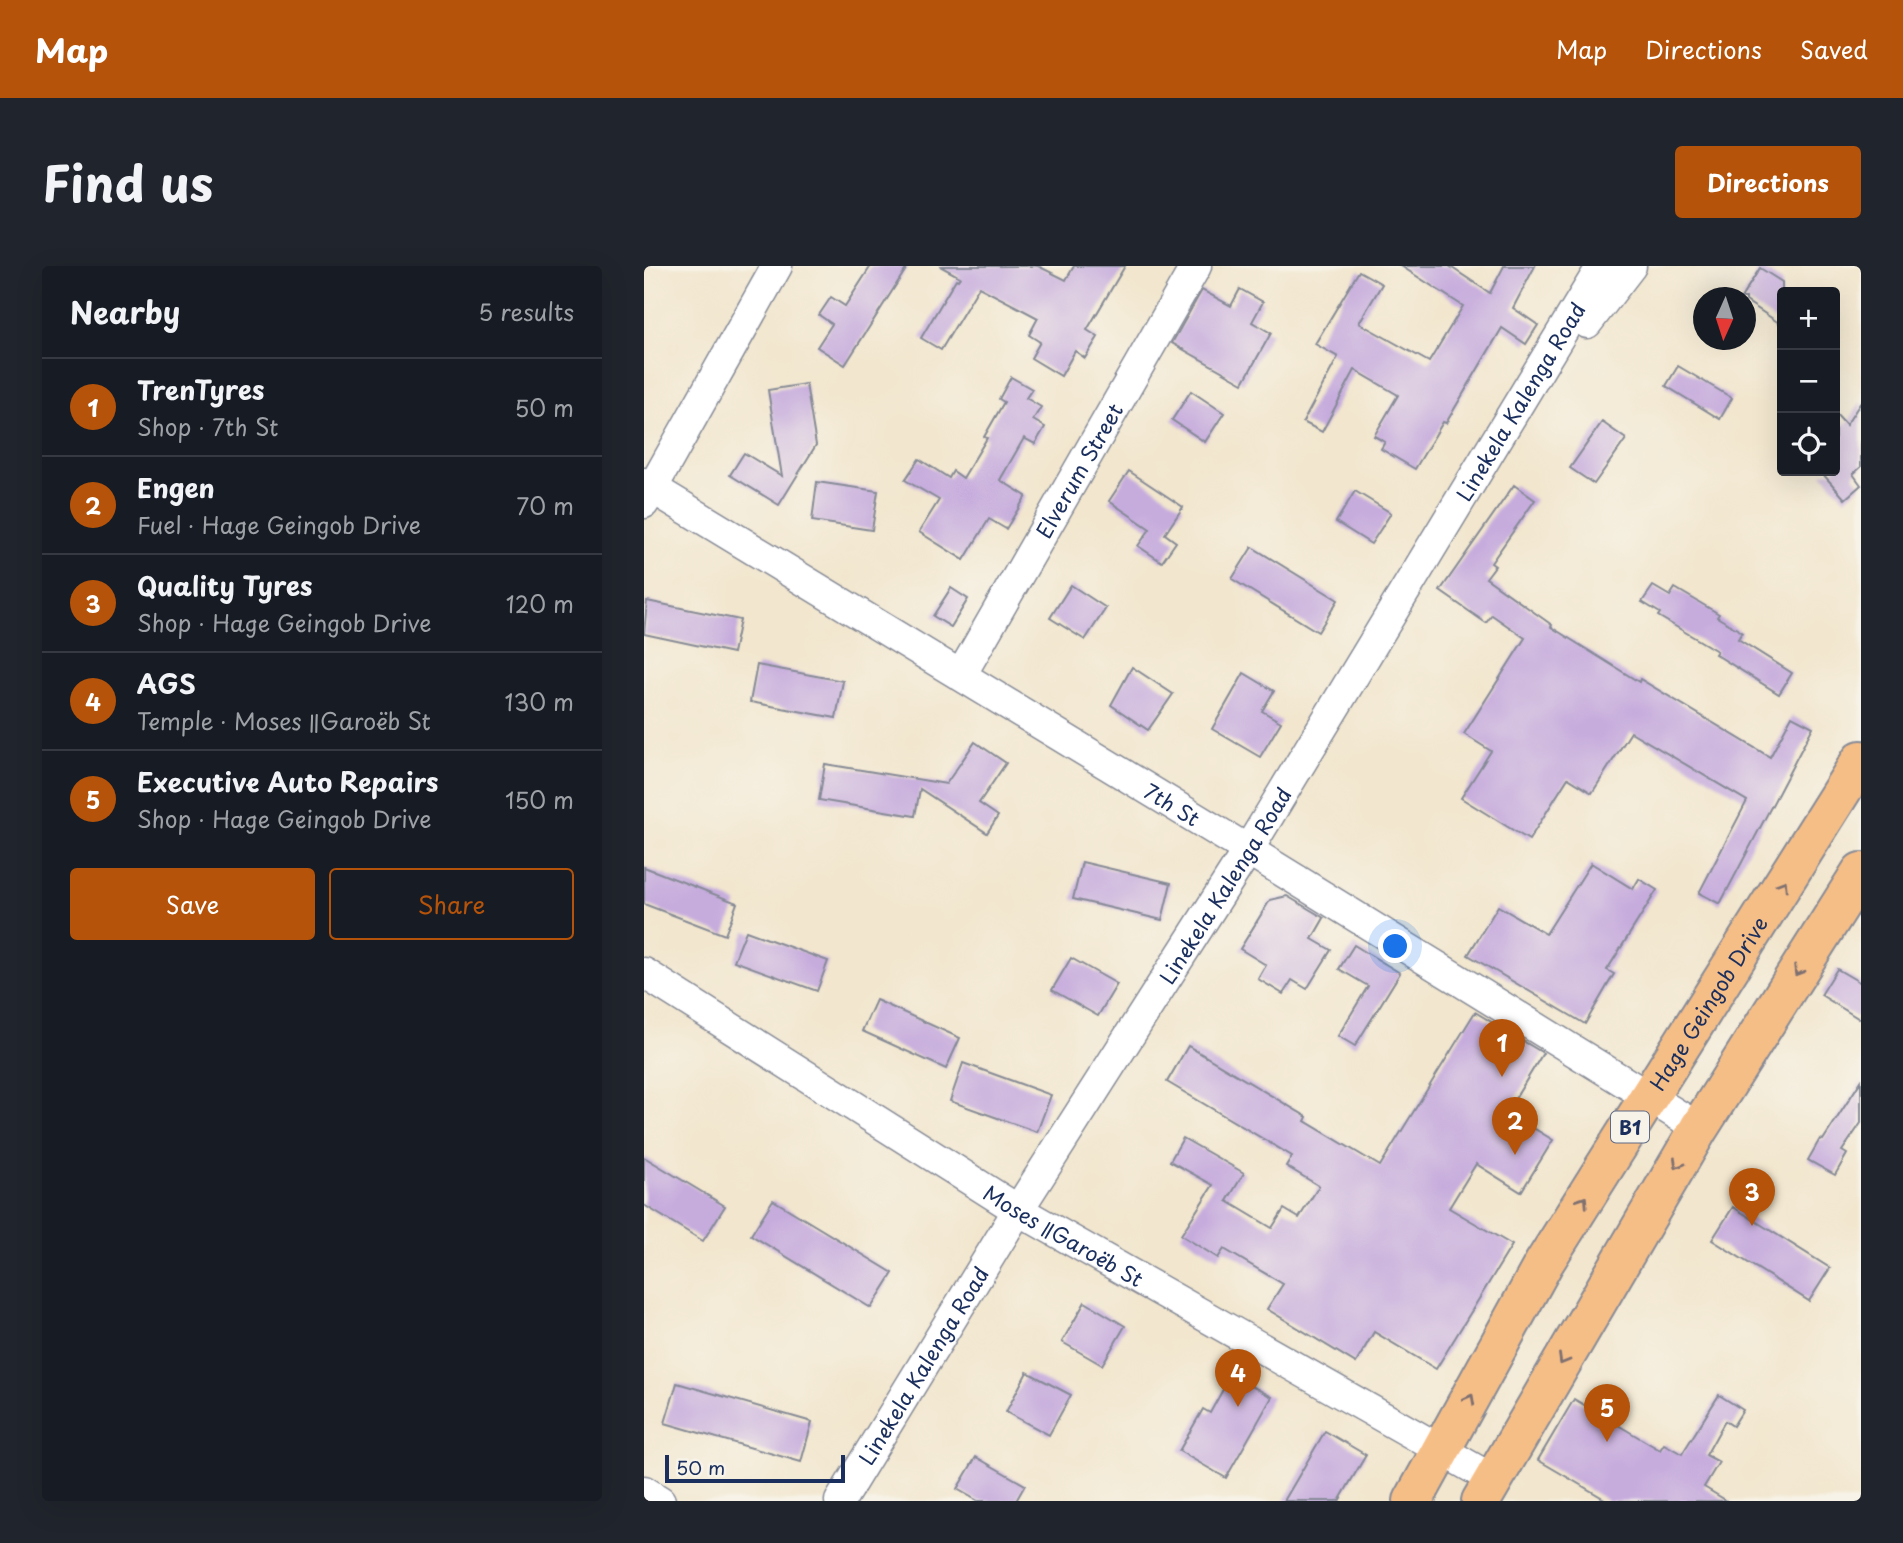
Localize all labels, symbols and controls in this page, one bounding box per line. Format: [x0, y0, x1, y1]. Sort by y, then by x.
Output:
text: Map [35, 24, 108, 74]
text: Map [1556, 31, 1607, 67]
text: Directions [1645, 31, 1762, 67]
text: Saved [1800, 31, 1868, 67]
text: Find us [42, 145, 213, 219]
button: Directions [1675, 146, 1861, 218]
north arrow [1693, 287, 1756, 350]
map controls [1777, 287, 1840, 476]
button: + [1777, 287, 1840, 350]
text: Nearby [70, 289, 180, 334]
text: 5 results [478, 294, 574, 329]
street label: Linekela Kalenga Road [1447, 296, 1593, 507]
button: − [1777, 350, 1840, 413]
text: TrenTyres [137, 370, 264, 409]
text: 1 [88, 390, 99, 425]
text: 50 m [514, 390, 574, 425]
street label: Elverum Street [1027, 397, 1130, 544]
text: Shop · 7th St [137, 409, 278, 444]
button: locate [1777, 413, 1840, 476]
text: Engen [137, 468, 215, 507]
text: 2 [85, 488, 101, 523]
text: 70 m [516, 488, 574, 523]
text: Fuel · Hage Geingob Drive [137, 507, 421, 542]
text: Quality Tyres [137, 566, 313, 605]
text: 3 [85, 586, 101, 621]
text: 120 m [506, 586, 574, 621]
text: Shop · Hage Geingob Drive [137, 605, 431, 640]
text: AGS [137, 664, 196, 703]
text: 4 [85, 684, 101, 719]
text: 130 m [504, 684, 574, 719]
text: Temple · Moses ǁGaroëb St [137, 703, 431, 738]
text: Executive Auto Repairs [137, 762, 438, 801]
street label: 7th St [1138, 775, 1206, 833]
street label: Linekela Kalenga Road [1151, 781, 1299, 990]
text: 5 [86, 782, 100, 817]
text: 150 m [505, 782, 574, 817]
text: Shop · Hage Geingob Drive [137, 801, 431, 836]
button: Save [70, 868, 315, 940]
button: Share [329, 868, 574, 940]
one-way arrow [1774, 879, 1787, 892]
street label: Hage Geingob Drive [1641, 910, 1775, 1096]
your location [1378, 929, 1412, 963]
one-way arrow [1794, 963, 1807, 976]
pin: 1 [1479, 1019, 1525, 1077]
pin: 2 [1492, 1097, 1538, 1155]
road number: B1 [1611, 1112, 1649, 1142]
one-way arrow [1673, 1156, 1686, 1169]
pin: 3 [1729, 1168, 1775, 1226]
street label: Moses ǁGaroëb St [978, 1176, 1150, 1294]
one-way arrow [1574, 1196, 1587, 1209]
street label: Linekela Kalenga Road [850, 1260, 996, 1471]
pin: 4 [1215, 1349, 1261, 1407]
one-way arrow [1559, 1353, 1572, 1366]
pin: 5 [1584, 1384, 1630, 1442]
one-way arrow [1462, 1394, 1475, 1406]
scale bar [665, 1452, 845, 1484]
text: 50 m [676, 1453, 725, 1481]

